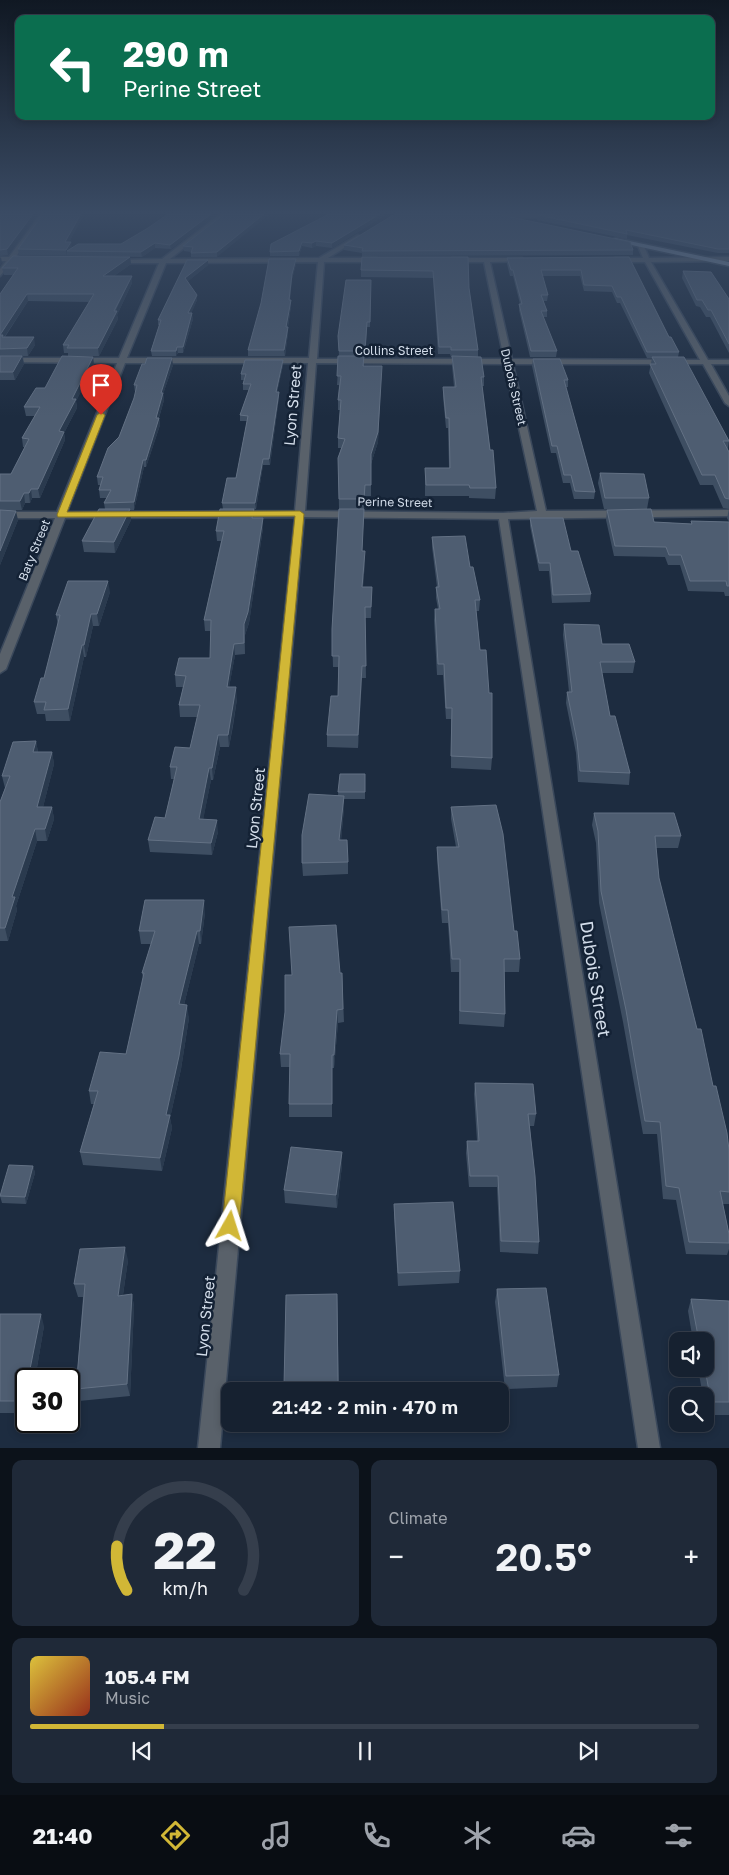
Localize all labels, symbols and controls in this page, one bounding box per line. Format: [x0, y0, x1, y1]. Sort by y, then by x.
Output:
text: 290 m [123, 33, 229, 75]
icon: left [40, 35, 105, 100]
text: Perine Street [123, 75, 261, 102]
street label: Collins Street [355, 343, 433, 358]
street label: Dubois Street [498, 347, 530, 427]
street label: Lyon Street [279, 363, 305, 447]
pin [80, 364, 122, 415]
icon: arrive [87, 371, 115, 399]
street label: Perine Street [357, 494, 433, 510]
street label: Baty Street [15, 517, 53, 583]
street label: Lyon Street [242, 766, 268, 850]
street label: Dubois Street [576, 919, 616, 1039]
position arrow [203, 1199, 255, 1251]
street label: Lyon Street [192, 1274, 218, 1358]
map controls [669, 1332, 714, 1432]
button: sound [669, 1332, 714, 1377]
speed limit sign: 30 [15, 1368, 80, 1433]
button: search [669, 1387, 714, 1432]
text: 21:42 · 2 min · 470 m [272, 1395, 458, 1418]
text: Climate [389, 1508, 448, 1528]
text: 22 [154, 1518, 217, 1580]
text: 20.5° [496, 1534, 592, 1579]
text: − [389, 1540, 404, 1573]
text: + [684, 1540, 699, 1573]
text: km/h [163, 1577, 208, 1599]
text: 105.4 FM [105, 1665, 190, 1688]
text: Music [105, 1688, 150, 1708]
icon: previous [128, 1737, 156, 1765]
icon: pause [351, 1737, 379, 1765]
icon: next [574, 1737, 602, 1765]
icon: directions [158, 1818, 193, 1853]
icon: music [259, 1818, 294, 1853]
icon: phone [359, 1818, 394, 1853]
icon: climate [460, 1818, 495, 1853]
icon: car [561, 1818, 596, 1853]
icon: filters [661, 1818, 696, 1853]
text: 21:40 [33, 1822, 93, 1849]

